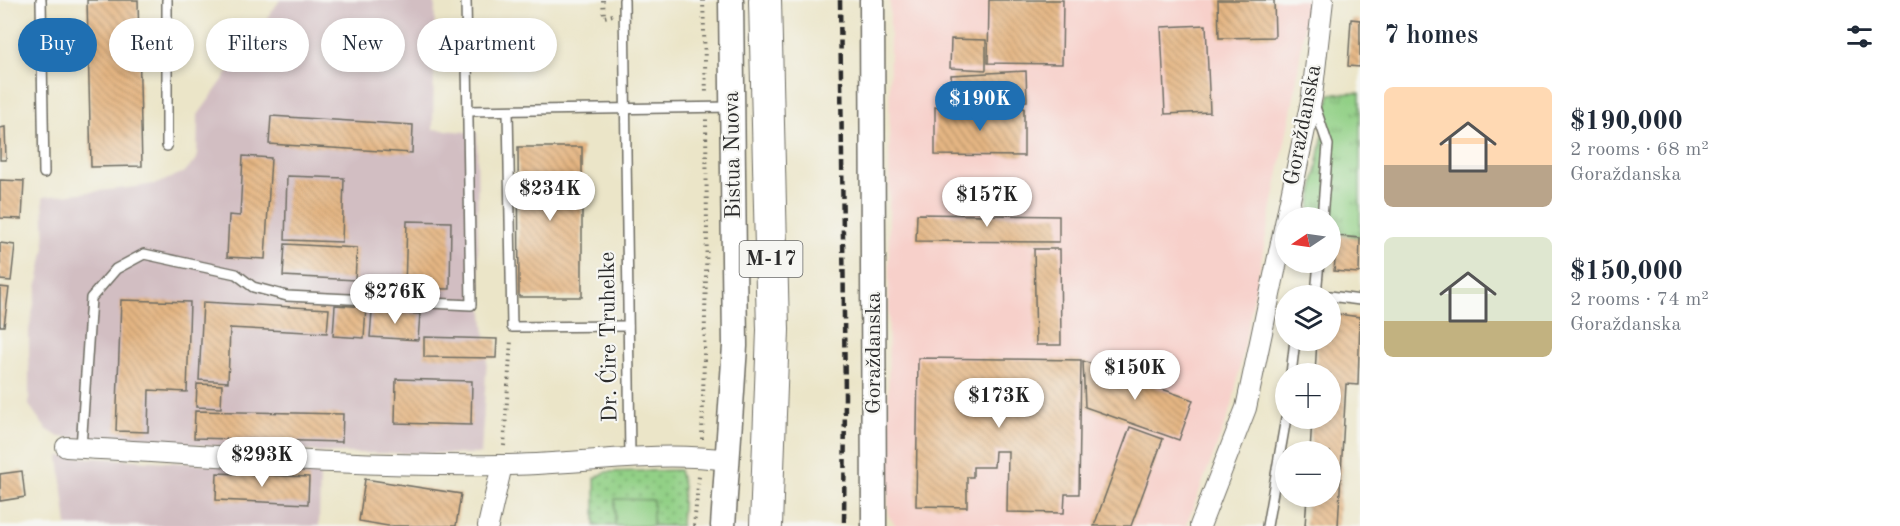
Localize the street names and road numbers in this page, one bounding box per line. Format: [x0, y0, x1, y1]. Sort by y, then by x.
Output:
street label: Goraždanska [1281, 63, 1326, 187]
street label: Bistua Nuova [721, 91, 745, 219]
road number: M-17 [740, 241, 802, 277]
street label: Dr. Ćire Truhelke [593, 252, 621, 423]
street label: Goraždanska [863, 292, 885, 414]

